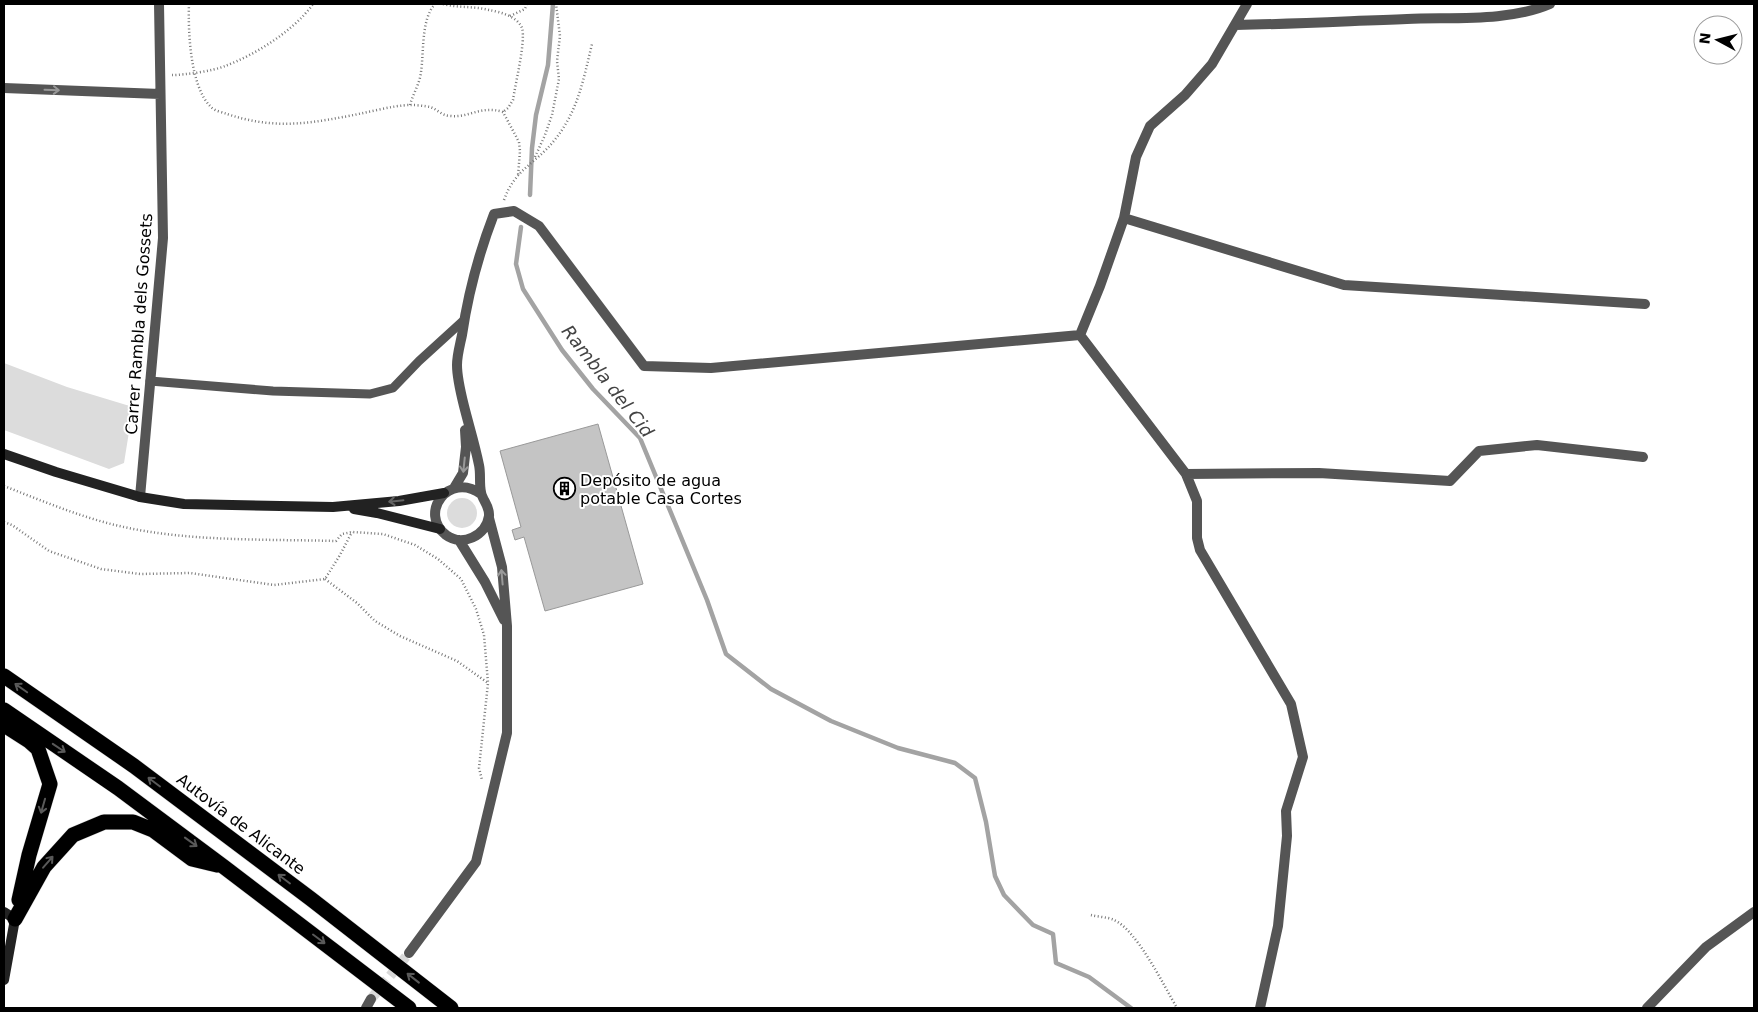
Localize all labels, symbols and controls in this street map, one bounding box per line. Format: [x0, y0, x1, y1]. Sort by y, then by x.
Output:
north arrow [1693, 15, 1743, 65]
text: N [1696, 32, 1714, 45]
one-way arrow [44, 85, 60, 94]
street label: Carrer Rambla dels Gossets [122, 213, 156, 435]
water label: Rambla del Cid [558, 321, 659, 442]
one-way arrow [459, 456, 469, 472]
place label: Depósito de agua potable Casa Cortes [580, 471, 742, 508]
building icon: Depósito de agua potable Casa Cortes [552, 477, 576, 501]
one-way arrow [388, 496, 404, 506]
one-way arrow [498, 569, 507, 585]
one-way arrow [14, 683, 28, 693]
one-way arrow [51, 743, 65, 753]
street label: Autovía de Alicante [173, 770, 309, 878]
one-way arrow [148, 776, 161, 787]
one-way arrow [38, 797, 48, 813]
one-way arrow [184, 837, 198, 847]
one-way arrow [43, 856, 54, 869]
one-way arrow [278, 873, 291, 884]
one-way arrow [312, 933, 325, 944]
one-way arrow [406, 973, 419, 984]

